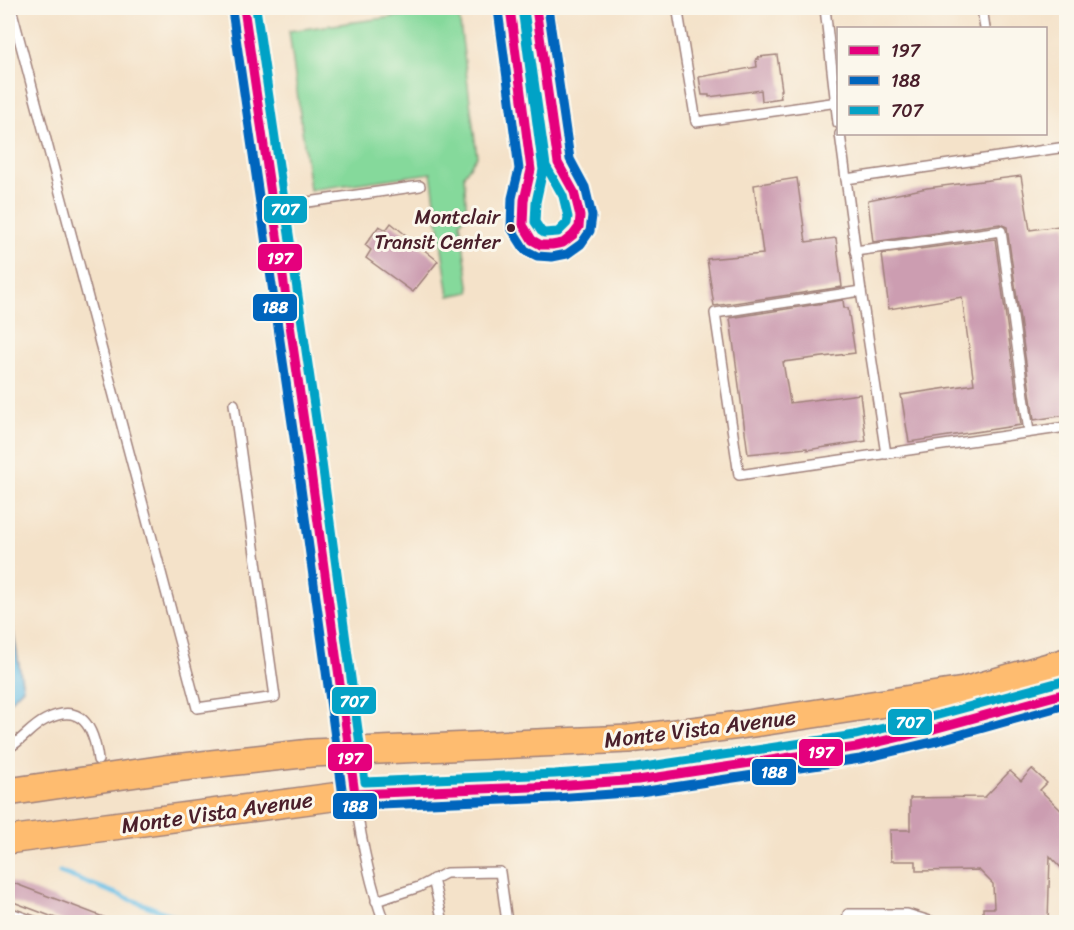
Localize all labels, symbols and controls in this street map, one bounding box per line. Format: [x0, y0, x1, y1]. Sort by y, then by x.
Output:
legend [837, 27, 1047, 135]
text: 197 [891, 35, 922, 67]
text: 188 [891, 65, 921, 97]
text: 707 [891, 95, 925, 127]
line badge: 707 [263, 195, 308, 224]
text: 707 [271, 195, 301, 224]
place label: Montclair Transit Center [375, 200, 502, 260]
marker: Montclair Transit Center [505, 222, 517, 234]
line badge: 197 [257, 243, 303, 272]
text: 197 [267, 244, 295, 273]
line badge: 188 [252, 293, 298, 322]
text: 188 [262, 293, 288, 322]
line badge: 707 [331, 686, 377, 715]
text: 707 [340, 687, 370, 716]
street label: Monte Vista Avenue [602, 697, 798, 760]
line badge: 707 [887, 708, 933, 736]
text: 707 [896, 708, 926, 737]
line badge: 197 [798, 738, 844, 767]
text: 197 [808, 738, 836, 767]
line badge: 197 [327, 743, 373, 772]
text: 197 [337, 744, 365, 773]
line badge: 188 [751, 758, 797, 786]
text: 188 [761, 758, 787, 787]
street label: Monte Vista Avenue [119, 780, 315, 845]
line badge: 188 [332, 792, 378, 820]
text: 188 [342, 792, 368, 821]

